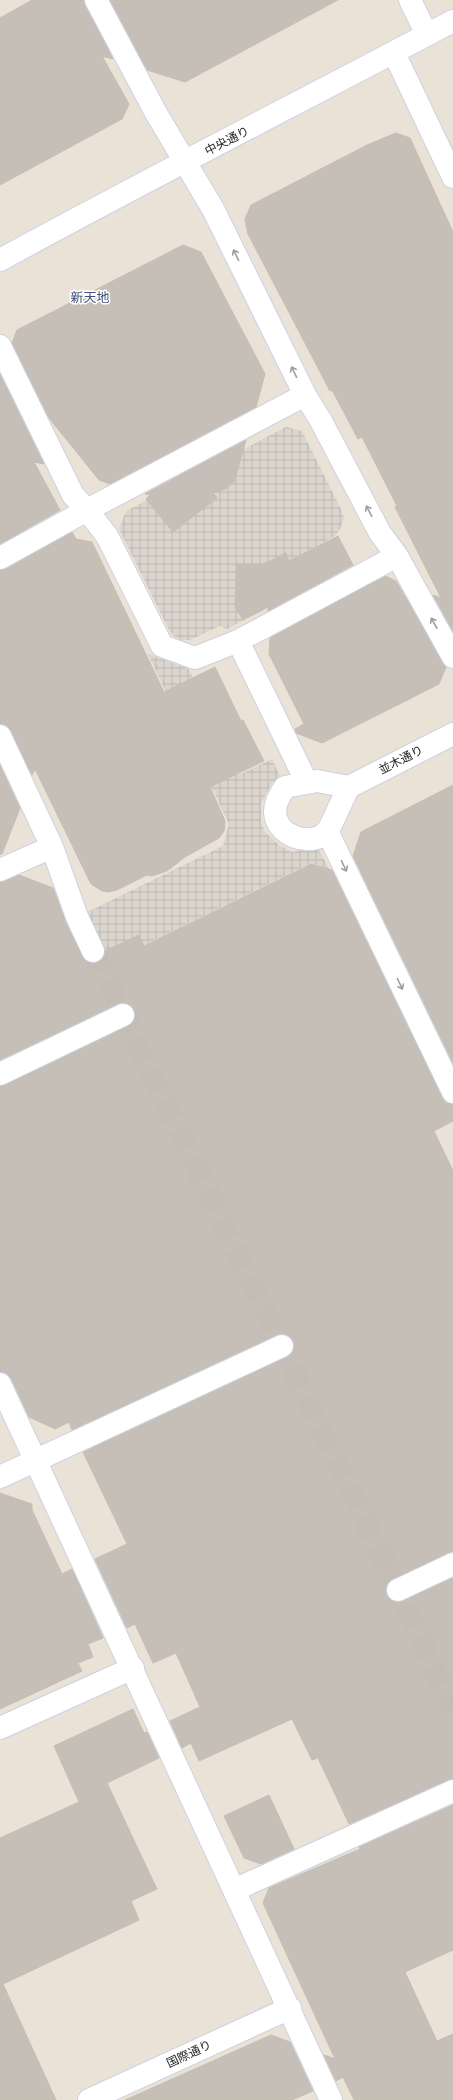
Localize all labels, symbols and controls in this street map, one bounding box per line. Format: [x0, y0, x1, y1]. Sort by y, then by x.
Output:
street label: 中央通り [202, 122, 252, 160]
one-way arrow [232, 250, 239, 262]
district label: 新天地 [70, 288, 110, 307]
one-way arrow [290, 366, 297, 378]
one-way arrow [365, 505, 372, 517]
one-way arrow [430, 617, 437, 629]
street label: 並木通り [376, 741, 426, 779]
one-way arrow [341, 860, 348, 872]
one-way arrow [397, 977, 404, 989]
street label: 国際通り [163, 2036, 215, 2072]

